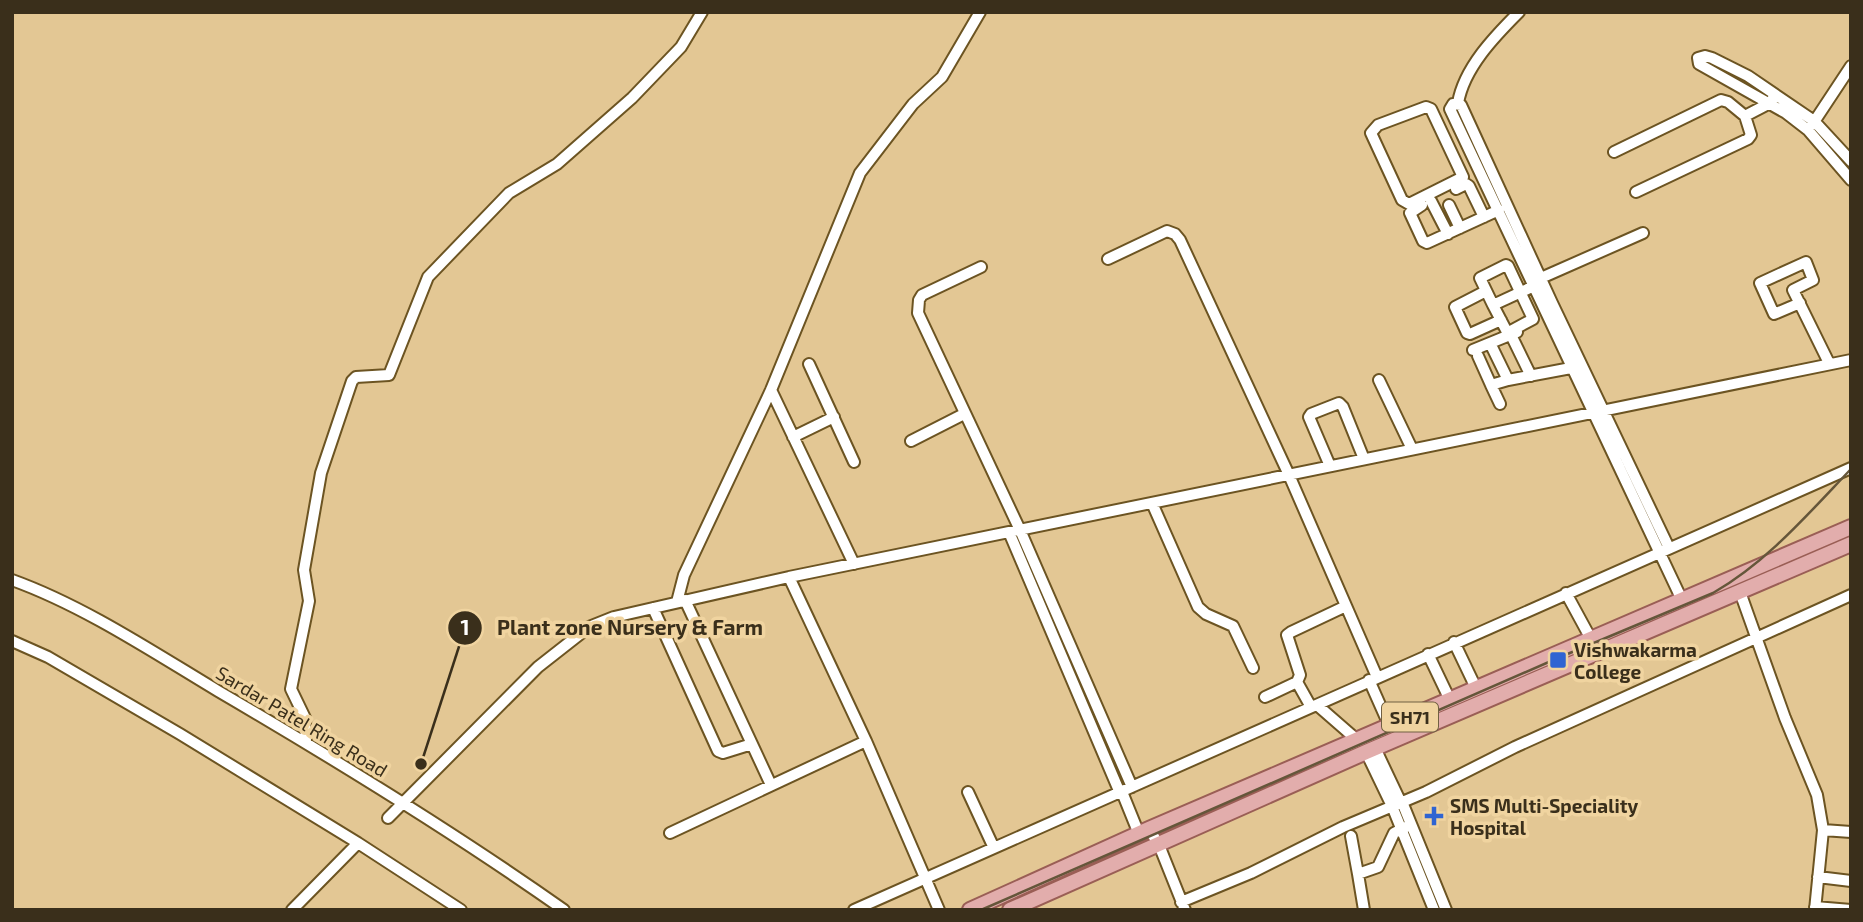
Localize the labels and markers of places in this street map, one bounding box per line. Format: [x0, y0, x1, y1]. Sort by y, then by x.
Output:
callout: Plant zone Nursery & Farm [448, 607, 777, 649]
place label: Vishwakarma College [1574, 638, 1697, 683]
marker: Vishwakarma College [1548, 650, 1568, 670]
place label: SMS Multi-Speciality Hospital [1450, 794, 1638, 839]
marker: SMS Multi-Speciality Hospital [1424, 806, 1444, 826]

